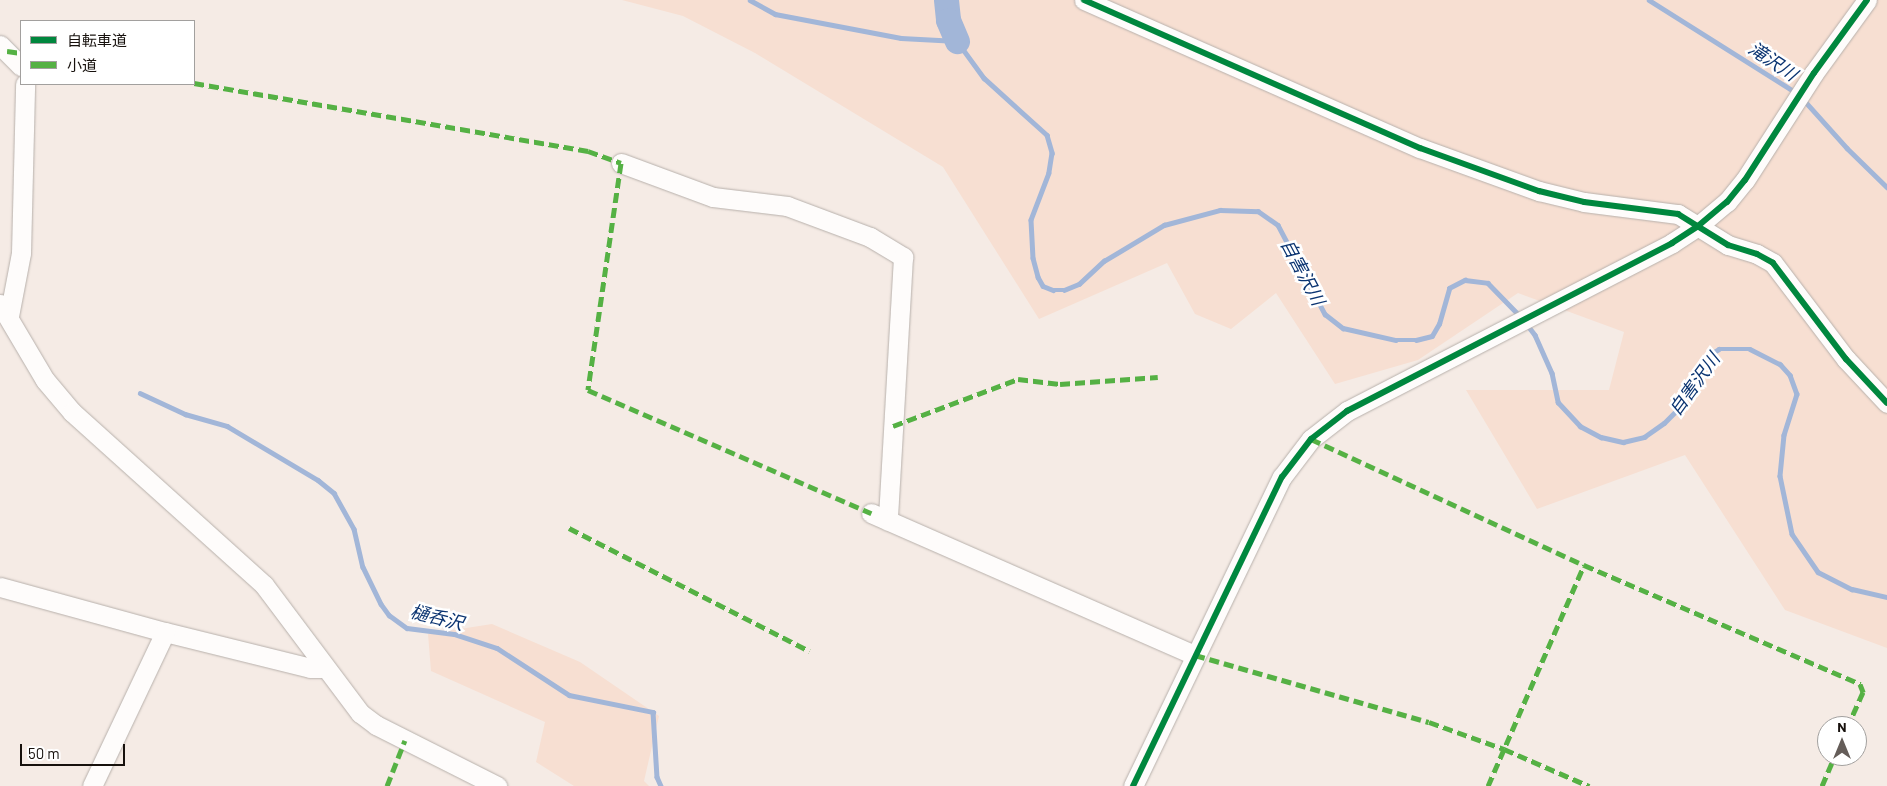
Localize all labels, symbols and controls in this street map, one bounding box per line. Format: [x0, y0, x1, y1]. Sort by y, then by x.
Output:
legend [20, 20, 195, 85]
text: 自転車道 [67, 31, 127, 49]
water label: 滝沢川 [1745, 37, 1801, 85]
text: 小道 [67, 56, 97, 74]
water label: 自害沢川 [1277, 235, 1329, 309]
water label: 自害沢川 [1664, 349, 1724, 419]
water label: 樋呑沢 [408, 600, 466, 634]
north arrow [1817, 716, 1867, 766]
text: N [1837, 718, 1847, 735]
scale bar [22, 734, 128, 766]
text: 50 m [28, 744, 60, 762]

